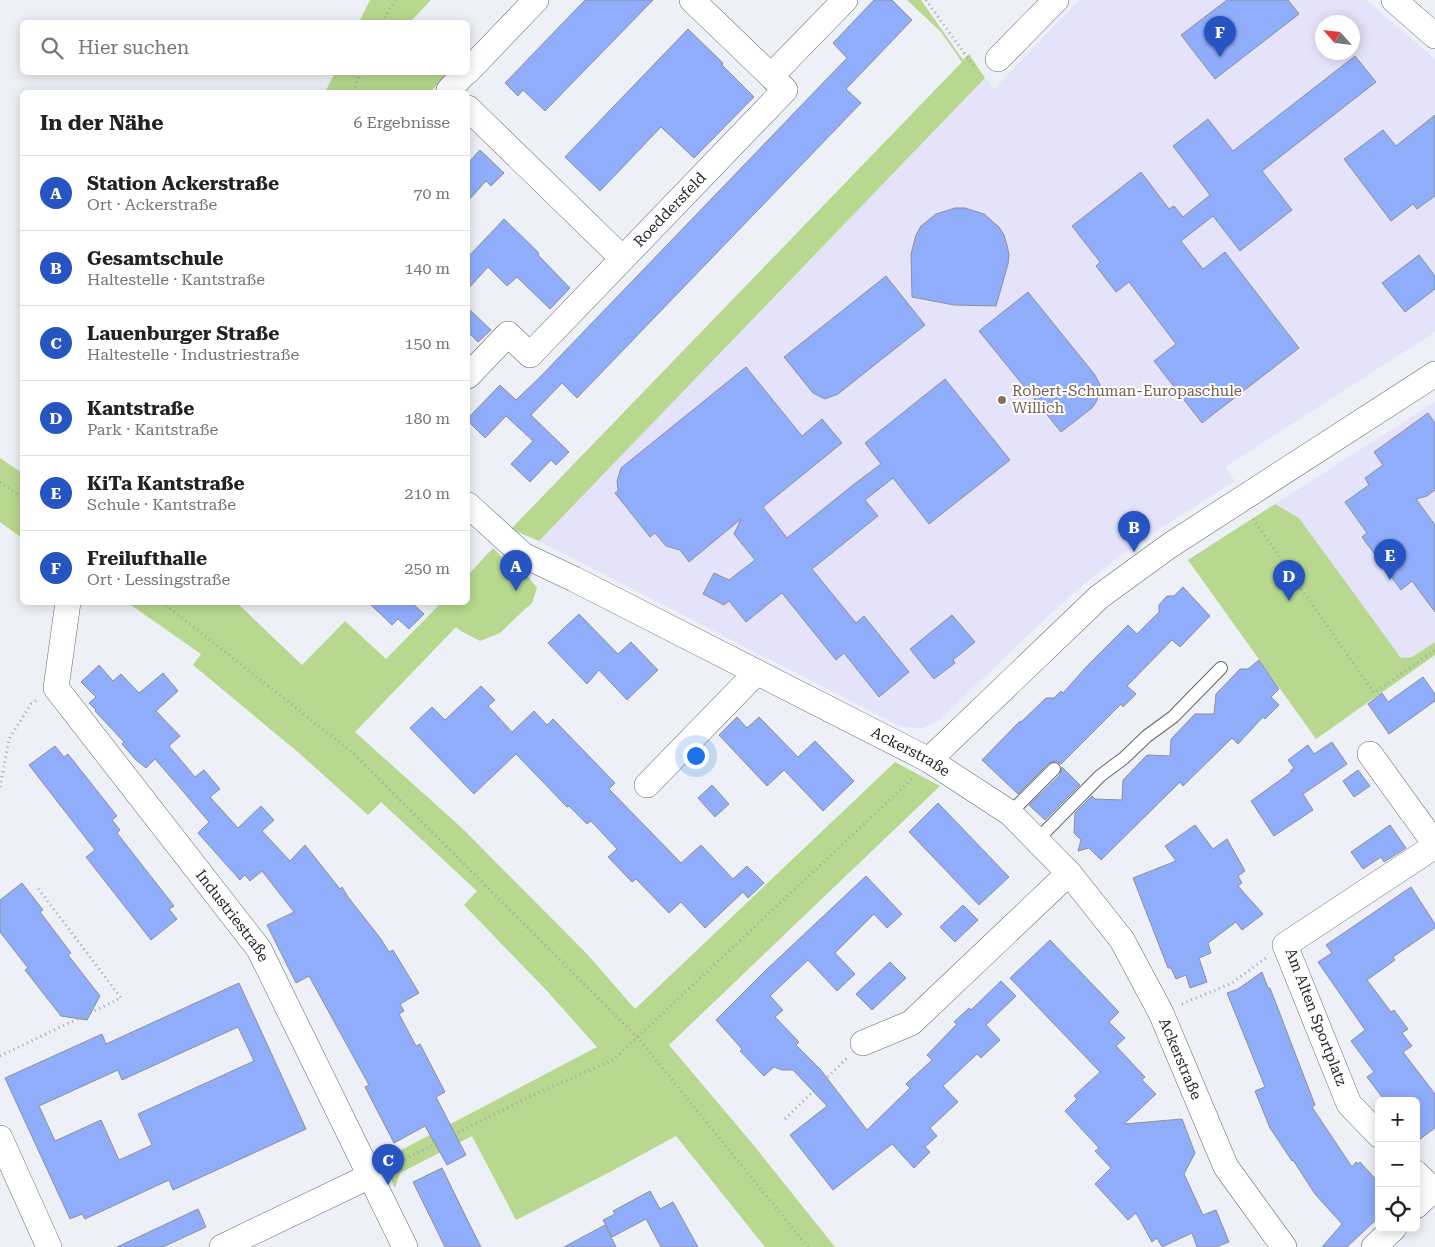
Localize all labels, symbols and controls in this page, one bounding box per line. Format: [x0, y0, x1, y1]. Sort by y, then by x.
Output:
north arrow [1315, 15, 1360, 60]
pin: F [1204, 16, 1236, 57]
search box [20, 20, 470, 75]
icon: search [38, 34, 66, 62]
text: Hier suchen [78, 36, 189, 59]
text: In der Nähe [40, 111, 163, 135]
text: 6 Ergebnisse [353, 113, 450, 132]
street label: Roeddersfeld [630, 168, 710, 251]
text: Station Ackerstraße [87, 172, 279, 195]
text: A [50, 184, 62, 203]
text: 70 m [413, 184, 450, 203]
text: Ort · Ackerstraße [87, 195, 217, 214]
text: Gesamtschule [87, 247, 223, 270]
text: B [50, 259, 62, 278]
text: 140 m [404, 259, 450, 278]
text: Haltestelle · Kantstraße [87, 270, 265, 289]
text: Lauenburger Straße [87, 322, 279, 345]
text: C [50, 334, 62, 353]
text: 150 m [404, 334, 450, 353]
text: Haltestelle · Industriestraße [87, 345, 299, 364]
place label: Robert-Schuman-Europaschule Willich [1012, 382, 1242, 417]
marker: Robert-Schuman-Europaschule Willich [996, 394, 1008, 406]
text: Kantstraße [87, 397, 195, 420]
text: D [50, 409, 62, 428]
text: 180 m [404, 409, 450, 428]
text: Park · Kantstraße [87, 420, 218, 439]
text: KiTa Kantstraße [87, 472, 245, 495]
text: E [51, 484, 61, 503]
text: 210 m [404, 484, 450, 503]
text: Schule · Kantstraße [87, 495, 236, 514]
pin: B [1118, 511, 1150, 552]
pin: E [1374, 539, 1406, 580]
text: Freilufthalle [87, 547, 207, 570]
pin: A [500, 550, 532, 591]
text: F [51, 559, 61, 578]
text: 250 m [404, 559, 450, 578]
pin: D [1273, 560, 1305, 601]
text: Ort · Lessingstraße [87, 570, 230, 589]
street label: Ackerstraße [868, 723, 953, 780]
your location [683, 743, 709, 769]
street label: Industriestraße [192, 866, 273, 965]
street label: Am Alten Sportplatz [1281, 946, 1351, 1088]
street label: Ackerstraße [1155, 1015, 1206, 1102]
map controls [1375, 1097, 1420, 1232]
button: + [1375, 1097, 1420, 1142]
button: − [1375, 1142, 1420, 1187]
pin: C [372, 1144, 404, 1185]
button: locate [1375, 1187, 1420, 1232]

